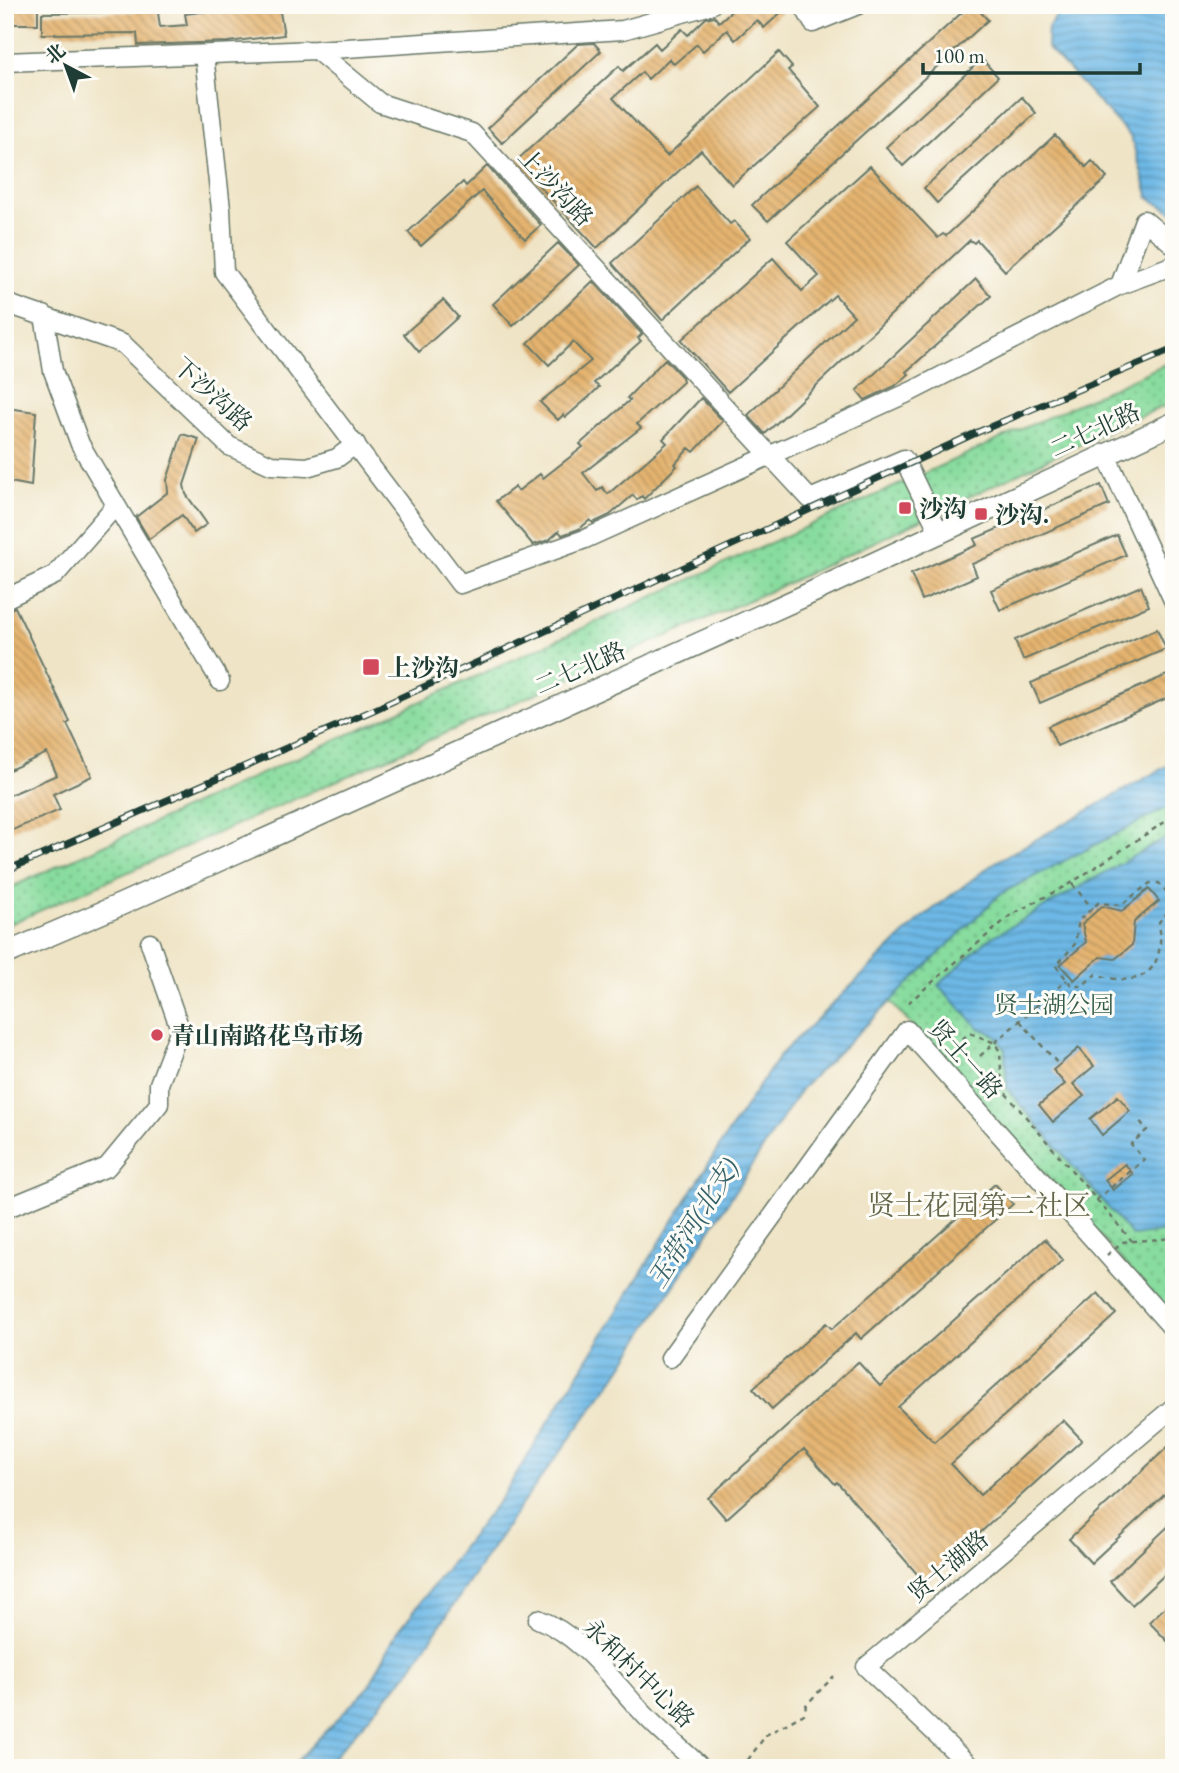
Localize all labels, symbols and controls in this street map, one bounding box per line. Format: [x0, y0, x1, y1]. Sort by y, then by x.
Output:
north arrow [32, 32, 102, 102]
scale bar [923, 32, 1140, 76]
text: 北 [40, 38, 71, 69]
text: 100 m [934, 42, 985, 69]
street label: 上沙沟路 [512, 141, 600, 233]
street label: 下沙沟路 [167, 350, 259, 438]
street label: 二七北路 [1045, 396, 1145, 464]
place label: 沙沟 [919, 493, 967, 524]
place label: 沙沟. [995, 499, 1049, 530]
marker: 沙沟 [897, 500, 913, 516]
marker: 沙沟. [973, 506, 989, 522]
street label: 二七北路 [530, 634, 630, 702]
place label: 上沙沟 [387, 652, 459, 683]
marker: 上沙沟 [361, 657, 381, 677]
park label: 贤士湖公园 [994, 989, 1114, 1020]
street label: 贤士一路 [922, 1013, 1010, 1105]
place label: 青山南路花鸟市场 [171, 1020, 363, 1051]
marker: 青山南路花鸟市场 [149, 1027, 165, 1043]
water label: 玉带河(北支) [640, 1152, 746, 1294]
district label: 贤士花园第二社区 [867, 1187, 1091, 1223]
street label: 贤士湖路 [901, 1523, 995, 1609]
street label: 永和村中心路 [576, 1612, 702, 1734]

